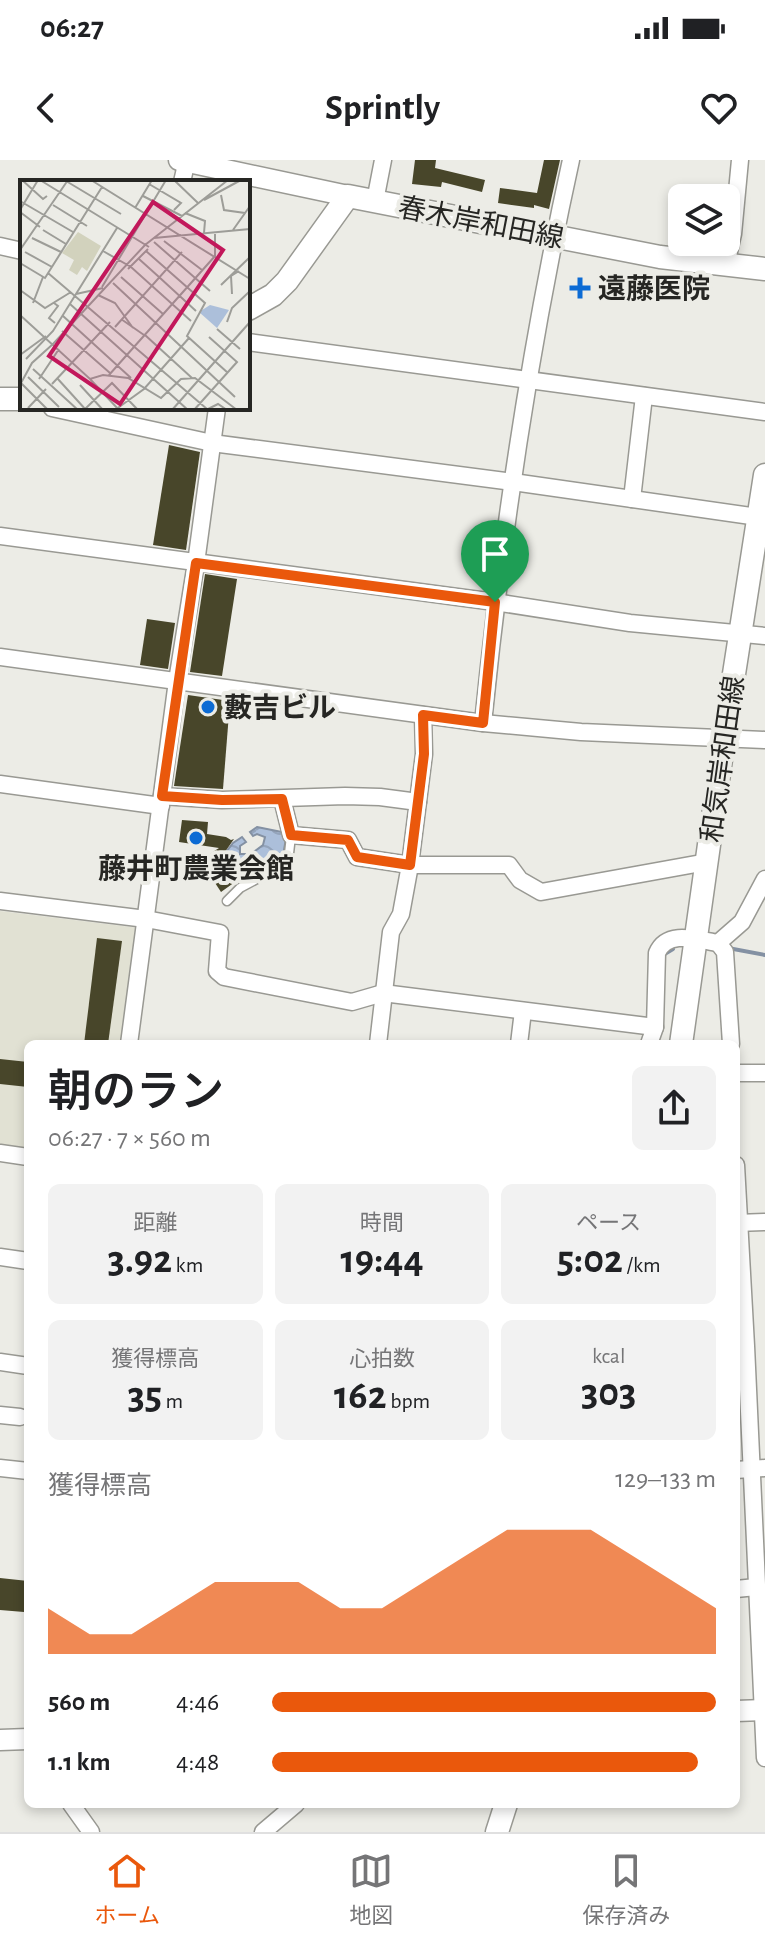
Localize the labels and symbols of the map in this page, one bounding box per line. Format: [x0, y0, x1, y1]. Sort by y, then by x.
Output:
inset map [20, 180, 250, 410]
street label: 春木岸和田線 [395, 192, 566, 254]
place label: 遠藤医院 [598, 274, 710, 304]
marker: 遠藤医院 [569, 277, 591, 299]
pin [461, 520, 529, 602]
street label: 和気岸和田線 [696, 674, 750, 844]
place label: 藪吉ビル [224, 693, 336, 723]
marker: 藪吉ビル [199, 698, 217, 716]
marker: 藤井町農業会館 [187, 829, 205, 847]
place label: 藤井町農業会館 [98, 854, 294, 884]

